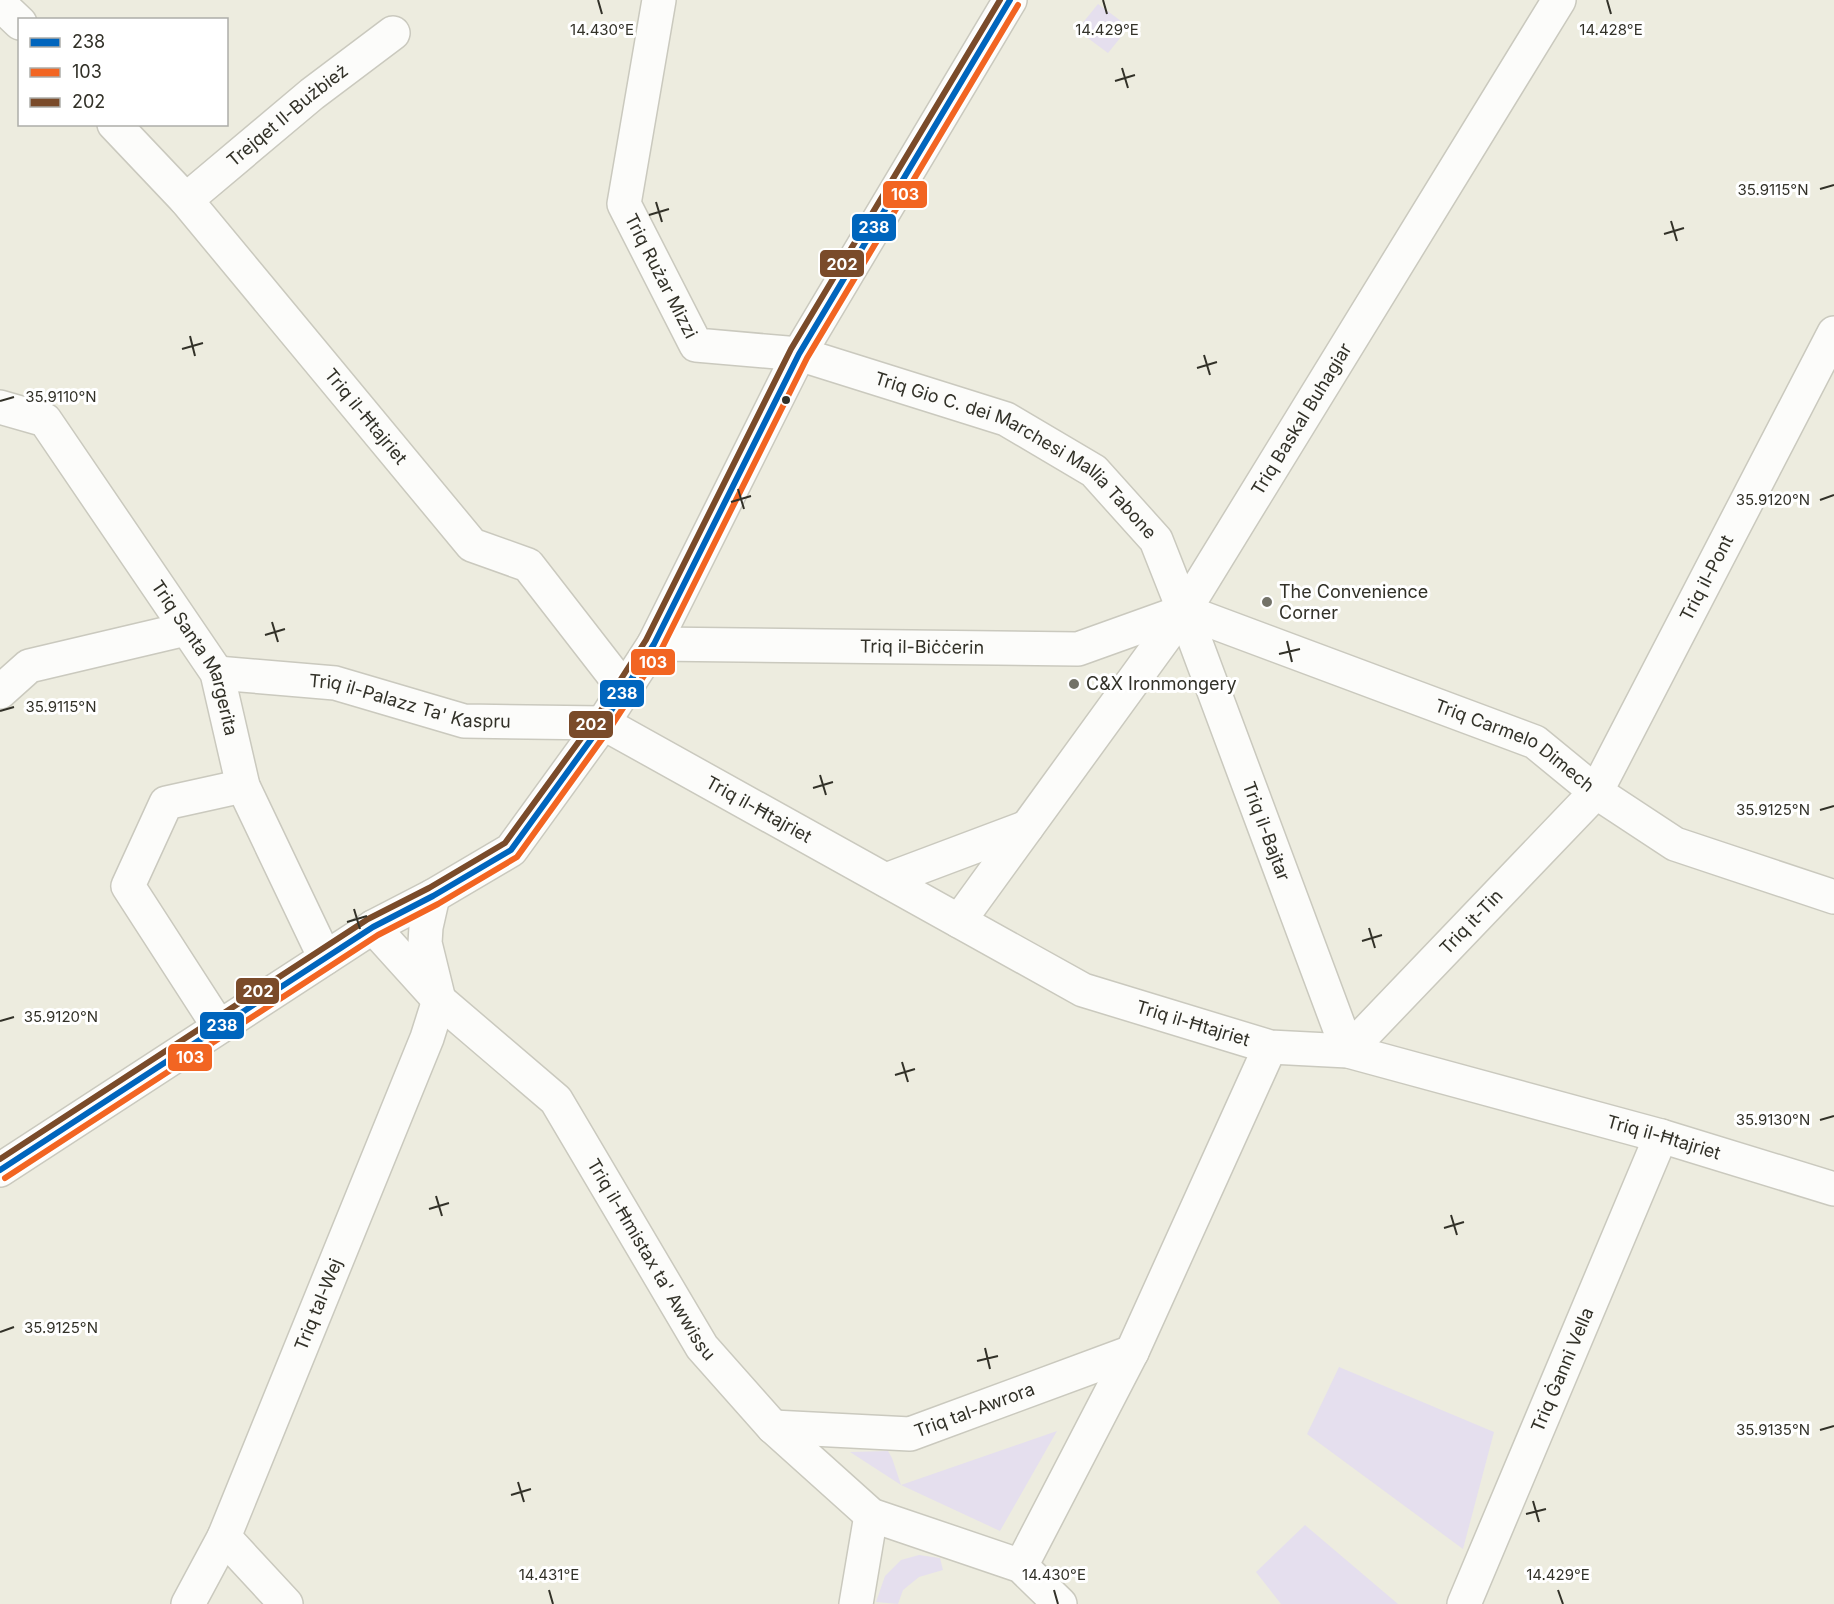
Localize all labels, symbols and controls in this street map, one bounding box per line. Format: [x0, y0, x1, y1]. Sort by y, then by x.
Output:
legend [18, 18, 228, 126]
text: 14.430°E [570, 20, 634, 39]
text: 14.429°E [1075, 20, 1139, 39]
text: 14.428°E [1579, 20, 1643, 39]
text: 238 [72, 31, 105, 52]
street label: Trejqet Il-Bużbież [223, 60, 352, 171]
text: 103 [72, 61, 102, 82]
text: 202 [72, 91, 105, 112]
line badge: 103 [882, 180, 928, 209]
text: 35.9115°N [1738, 180, 1808, 199]
text: 103 [891, 184, 919, 204]
street label: Triq Rużar Mizzi [621, 210, 702, 342]
line badge: 238 [851, 213, 897, 242]
text: 238 [859, 217, 889, 237]
line badge: 202 [819, 249, 865, 278]
text: 202 [827, 254, 857, 274]
street label: Triq Baskal Buhagiar [1247, 339, 1356, 499]
street label: Triq il-Ħtajriet [320, 364, 412, 468]
street label: Triq Gio C. dei Marchesi Mallia Tabone [872, 367, 1161, 543]
text: 35.9110°N [25, 387, 97, 406]
unlabelled marker [780, 394, 792, 406]
text: 35.9120°N [1736, 490, 1810, 509]
street label: Triq il-Pont [1676, 531, 1737, 624]
street label: Triq Santa Margerita [147, 576, 242, 738]
place label: The Convenience Corner [1279, 581, 1428, 623]
marker: The Convenience Corner [1260, 595, 1274, 609]
street label: Triq il-Biċċerin [860, 635, 984, 658]
line badge: 103 [630, 648, 676, 676]
text: 103 [639, 652, 667, 672]
street label: Triq il-Palazz Ta' Kaspru [308, 670, 511, 732]
place label: C&X Ironmongery [1086, 673, 1237, 694]
marker: C&X Ironmongery [1067, 677, 1081, 691]
line badge: 238 [599, 679, 645, 708]
text: 238 [607, 683, 637, 703]
street label: Triq Carmelo Dimech [1432, 694, 1599, 796]
text: 35.9115°N [26, 697, 96, 716]
line badge: 202 [568, 710, 614, 739]
text: 202 [576, 714, 606, 734]
street label: Triq il-Ħtajriet [702, 771, 815, 847]
street label: Triq il-Bajtar [1239, 779, 1295, 884]
text: 35.9125°N [1736, 800, 1810, 819]
street label: Triq it-Tin [1435, 885, 1507, 958]
line badge: 202 [235, 977, 280, 1005]
text: 202 [243, 981, 273, 1001]
street label: Triq il-Ħtajriet [1134, 996, 1252, 1050]
text: 35.9120°N [24, 1007, 98, 1026]
line badge: 238 [199, 1011, 245, 1040]
text: 238 [207, 1015, 237, 1035]
line badge: 103 [167, 1043, 213, 1072]
text: 103 [176, 1047, 204, 1067]
text: 35.9130°N [1736, 1110, 1810, 1129]
street label: Triq il-Ħtajriet [1604, 1111, 1723, 1164]
street label: Triq il-Ħmistax ta' Awwissu [583, 1155, 720, 1364]
street label: Triq tal-Wej [290, 1255, 346, 1354]
street label: Triq Ġanni Vella [1527, 1304, 1598, 1435]
text: 35.9125°N [24, 1318, 98, 1337]
street label: Triq tal-Awrora [911, 1378, 1037, 1441]
text: 35.9135°N [1736, 1420, 1810, 1439]
text: 14.431°E [519, 1565, 579, 1584]
text: 14.430°E [1022, 1565, 1086, 1584]
text: 14.429°E [1526, 1565, 1590, 1584]

